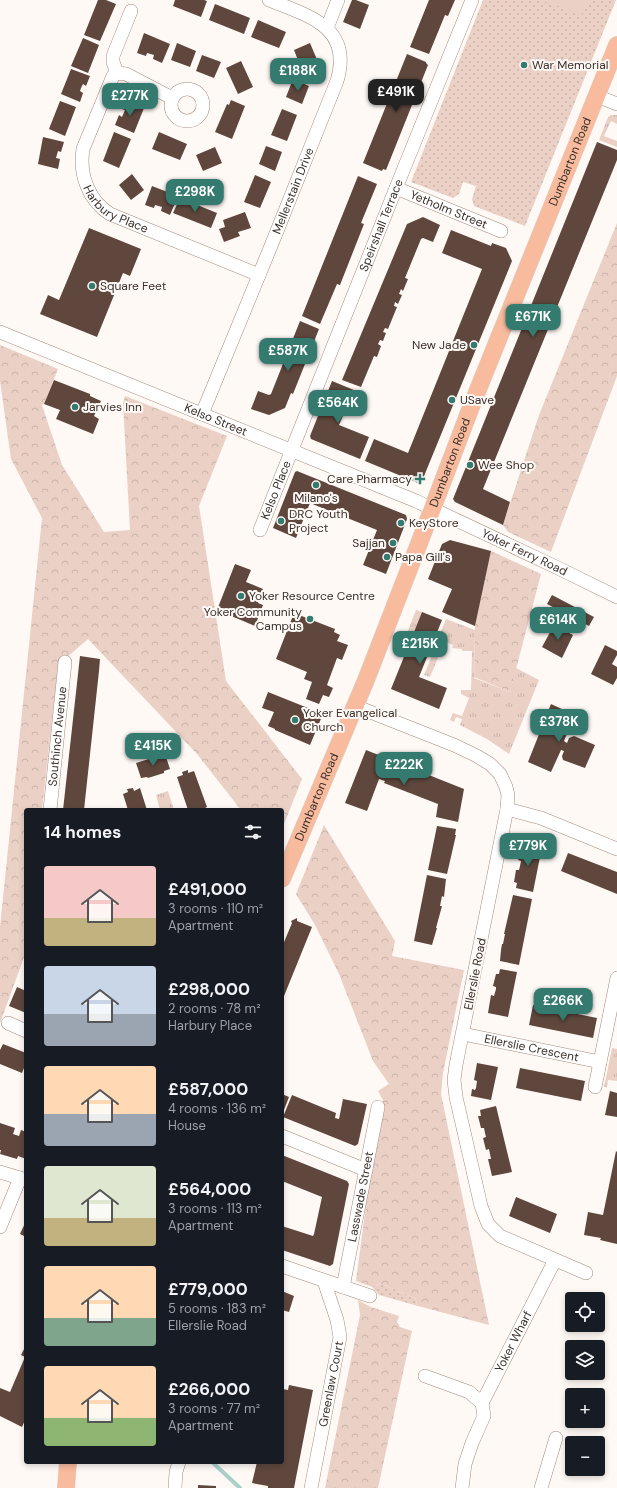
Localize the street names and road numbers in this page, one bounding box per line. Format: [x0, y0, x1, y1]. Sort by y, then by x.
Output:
street label: Dumbarton Road [545, 115, 595, 208]
street label: Mellerstain Drive [269, 145, 318, 237]
street label: Speirshall Terrace [356, 176, 407, 274]
street label: Harbury Place [79, 182, 151, 237]
street label: Yetholm Street [408, 187, 490, 233]
street label: Kelso Street [182, 400, 250, 440]
street label: Dumbarton Road [426, 416, 474, 509]
street label: Kelso Place [257, 458, 295, 522]
street label: Yoker Ferry Road [479, 525, 570, 579]
street label: Southinch Avenue [44, 686, 70, 787]
street label: Dumbarton Road [291, 751, 342, 843]
street label: Ellerslie Road [460, 937, 490, 1011]
street label: Ellerslie Crescent [483, 1031, 581, 1066]
street label: Lasswade Street [344, 1150, 377, 1243]
street label: Yoker Wharf [491, 1308, 536, 1375]
street label: Greenlaw Court [315, 1339, 347, 1428]

